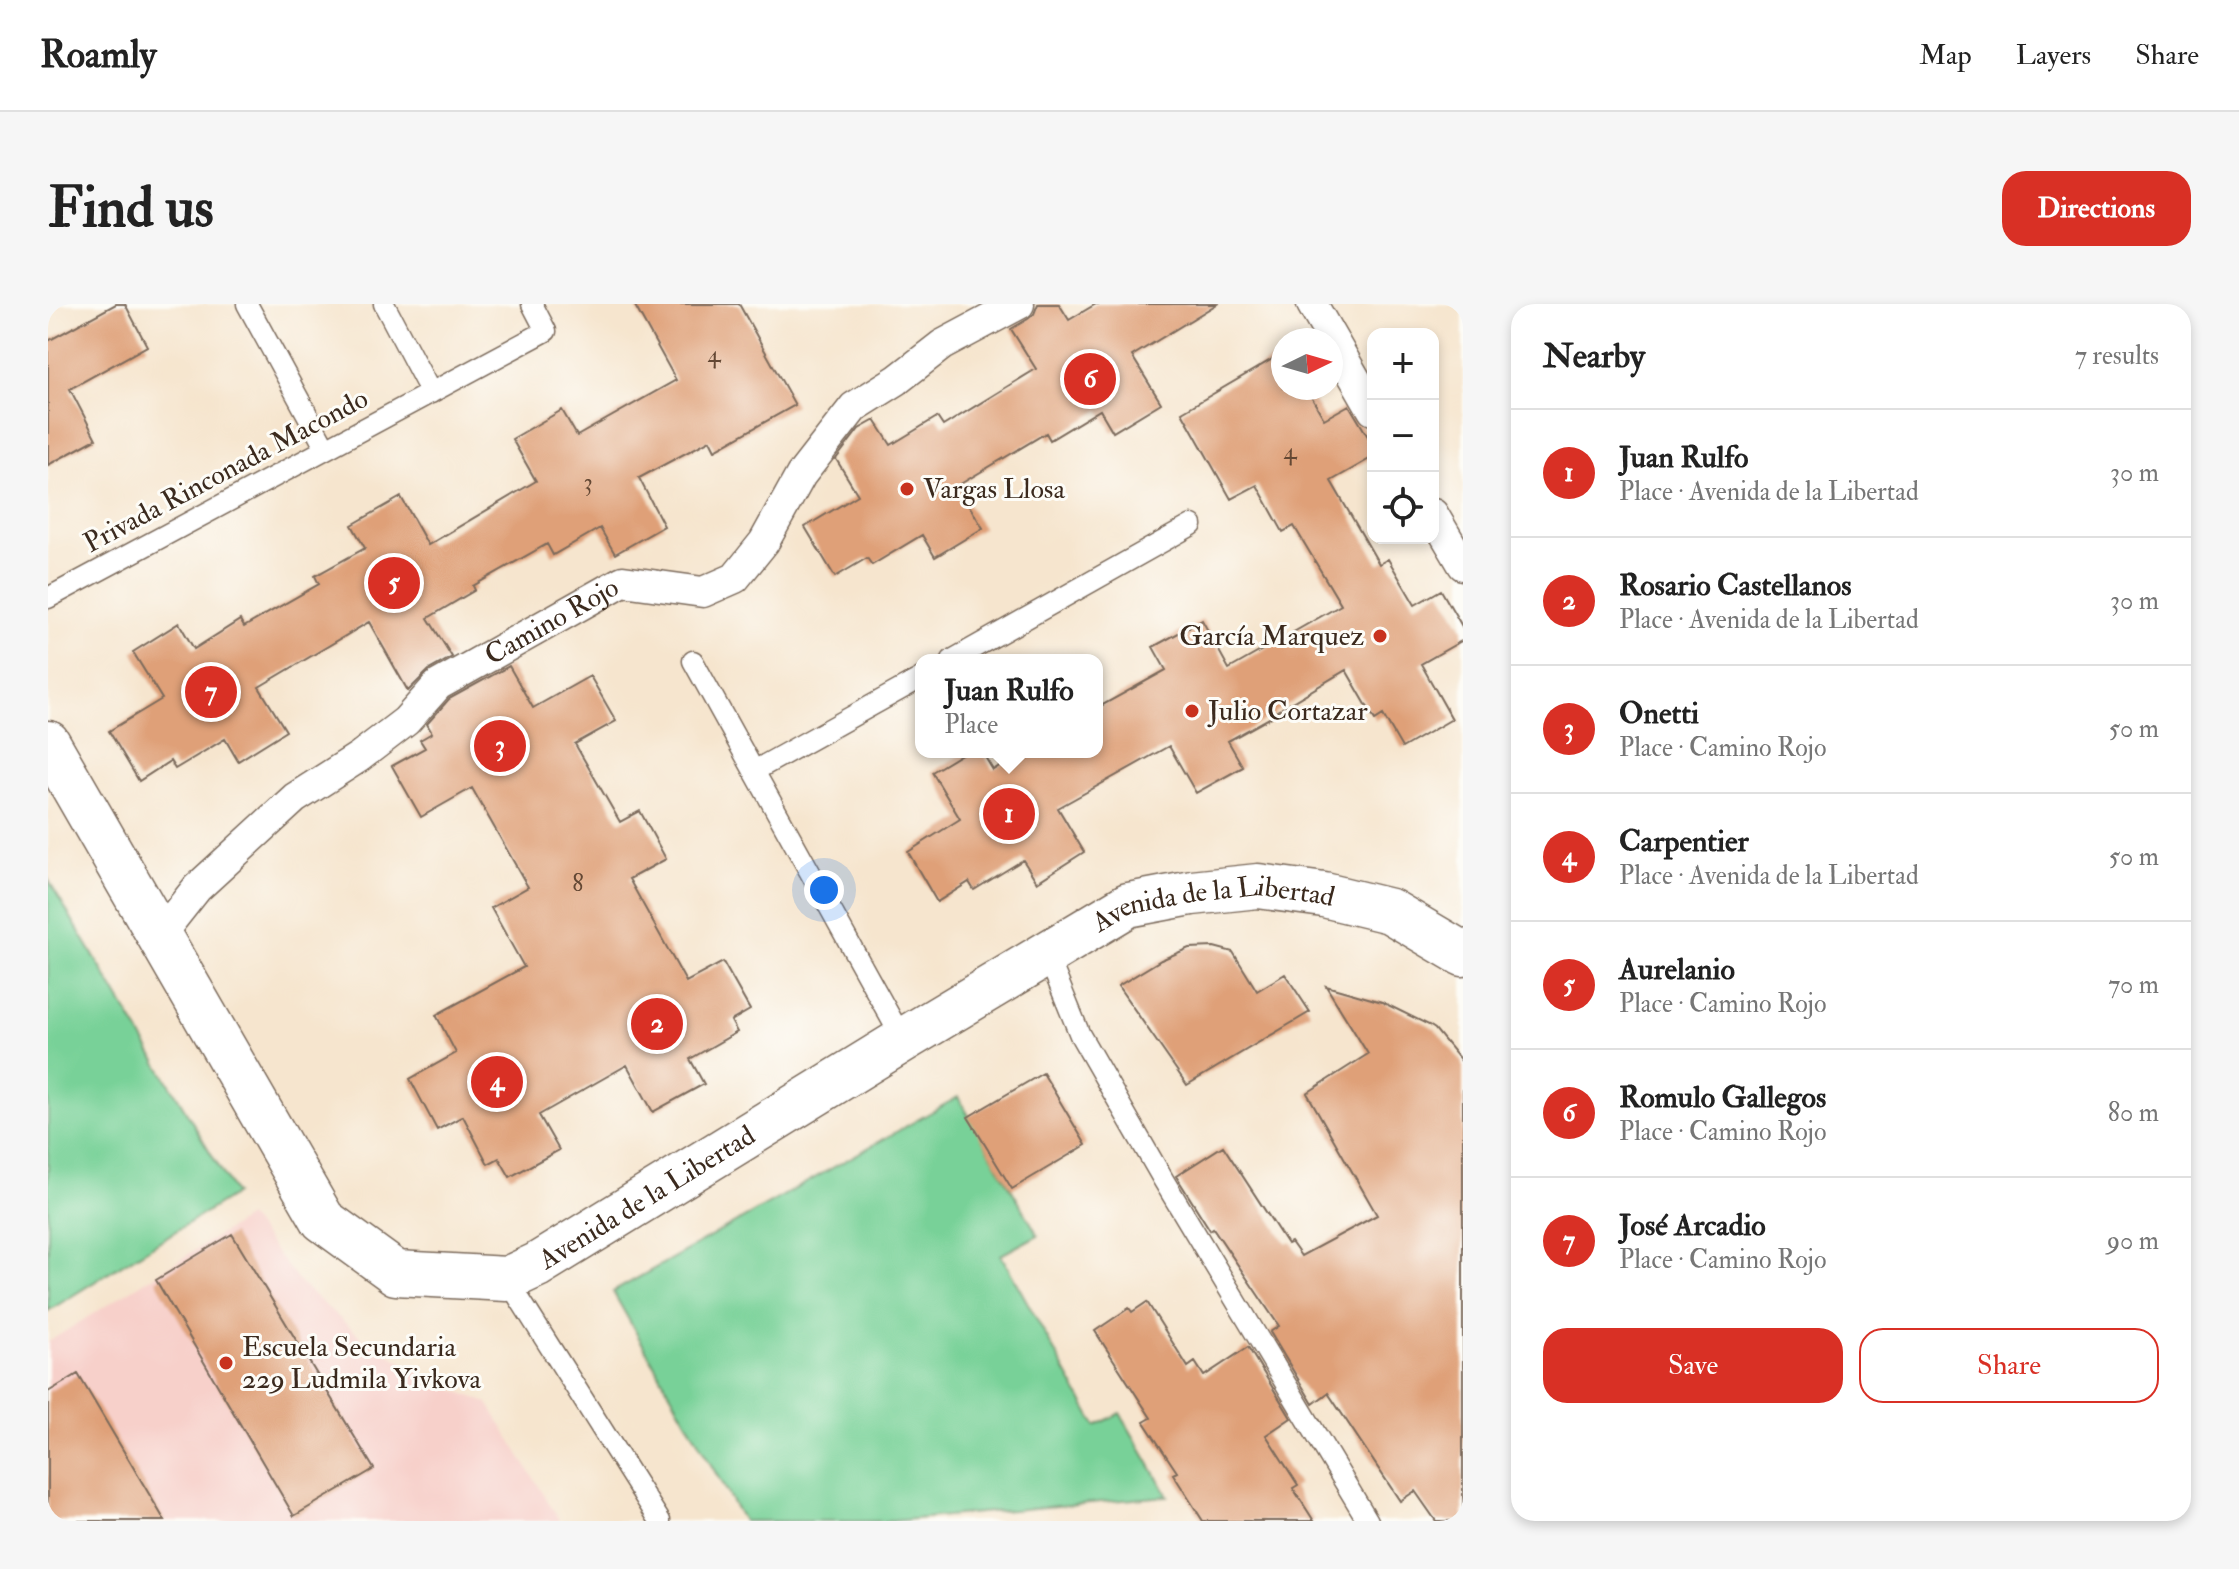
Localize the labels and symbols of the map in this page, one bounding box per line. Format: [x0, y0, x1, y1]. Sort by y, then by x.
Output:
north arrow [1271, 328, 1343, 400]
house number: 4 [708, 339, 722, 370]
pin: 6 [1064, 349, 1116, 409]
street label: Privada Rinconada Macondo [78, 381, 374, 561]
house number: 4 [1284, 436, 1298, 467]
house number: 3 [583, 467, 593, 498]
place label: Vargas Llosa [923, 472, 1065, 507]
marker: Vargas Llosa [898, 480, 916, 498]
pin: 5 [368, 553, 420, 613]
street label: Camino Rojo [479, 570, 625, 673]
place label: García Marquez [1179, 619, 1364, 654]
marker: García Marquez [1371, 627, 1389, 645]
pin: 7 [185, 662, 237, 722]
place label: Julio Cortazar [1207, 694, 1368, 729]
marker: Julio Cortazar [1183, 702, 1201, 720]
pin: 3 [474, 716, 526, 776]
pin: 1 [983, 784, 1035, 844]
house number: 8 [572, 868, 584, 899]
street label: Avenida de la Libertad [1085, 869, 1339, 941]
your location [804, 870, 844, 910]
pin: 2 [631, 994, 683, 1054]
pin: 4 [471, 1052, 523, 1112]
street label: Avenida de la Libertad [531, 1118, 762, 1278]
place label: Escuela Secundaria 229 Ludmila Yivkova [242, 1330, 481, 1397]
marker: Escuela Secundaria 229 Ludmila Yivkova [217, 1354, 235, 1372]

